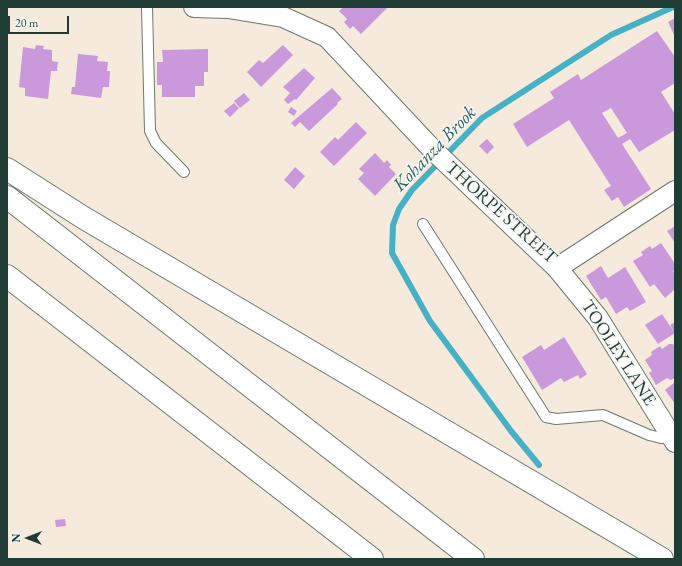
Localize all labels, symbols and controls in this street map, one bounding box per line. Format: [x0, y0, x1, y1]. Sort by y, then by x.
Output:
scale bar [10, 8, 71, 34]
text: 20 m [15, 15, 38, 31]
water label: Kohanza Brook [389, 102, 481, 196]
street label: THORPE STREET [441, 157, 561, 269]
street label: TOOLEY LANE [576, 296, 660, 410]
north arrow [8, 518, 48, 558]
text: N [9, 534, 23, 542]

